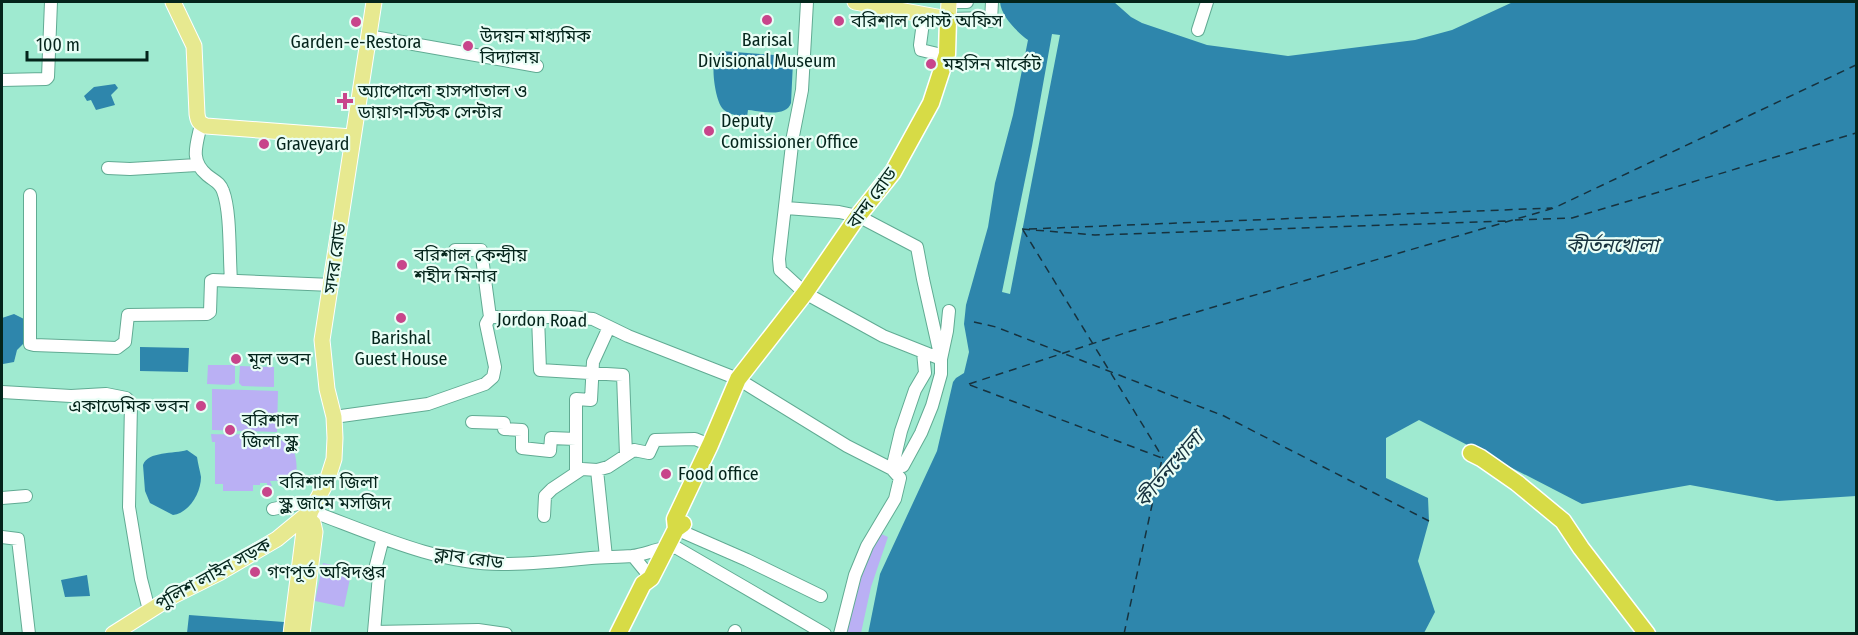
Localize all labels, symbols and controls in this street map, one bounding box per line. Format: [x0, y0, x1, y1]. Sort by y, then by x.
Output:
place label: বরিশাল পোস্ট অফিস [850, 10, 1003, 32]
marker: Barisal Divisional Museum [760, 13, 774, 27]
marker: বরিশাল পোস্ট অফিস [832, 14, 846, 28]
marker: Garden-e-Restora [349, 15, 363, 29]
scale bar [27, 24, 147, 62]
place label: উদয়ন মাধ্যমিক বিদ্যালয় [479, 25, 591, 68]
place label: Barisal Divisional Museum [698, 29, 836, 72]
place label: Garden-e-Restora [291, 31, 422, 53]
text: 100 m [36, 34, 80, 56]
marker: উদয়ন মাধ্যমিক বিদ্যালয় [461, 39, 475, 53]
place label: মহসিন মার্কেট [942, 53, 1043, 75]
marker: মহসিন মার্কেট [924, 57, 938, 71]
place label: অ্যাপোলো হাসপাতাল ও ডায়াগনস্টিক সেন্টার [357, 80, 527, 123]
marker: অ্যাপোলো হাসপাতাল ও ডায়াগনস্টিক সেন্টার [336, 92, 354, 110]
place label: Deputy Comissioner Office [721, 110, 858, 153]
marker: Deputy Comissioner Office [702, 124, 716, 138]
place label: Graveyard [276, 133, 349, 155]
marker: Graveyard [257, 137, 271, 151]
street label: বান্দ রোড [842, 163, 902, 234]
street label: সদর রোড [319, 221, 351, 296]
water label: কীর্তনখোলা [1566, 233, 1662, 257]
place label: বরিশাল কেন্দ্রীয় শহীদ মিনার [413, 244, 528, 287]
marker: বরিশাল কেন্দ্রীয় শহীদ মিনার [395, 258, 409, 272]
street label: Jordon Road [497, 308, 587, 332]
marker: Barishal Guest House [394, 311, 408, 325]
place label: Barishal Guest House [355, 327, 447, 370]
place label: মূল ভবন [247, 348, 312, 370]
marker: মূল ভবন [229, 352, 243, 366]
place label: একাডেমিক ভবন [68, 395, 190, 417]
marker: একাডেমিক ভবন [194, 399, 208, 413]
place label: বরিশাল জিলা স্কুল [241, 409, 299, 453]
marker: বরিশাল জিলা স্কুল [223, 423, 237, 437]
water label: কীর্তনখোলা [1130, 423, 1210, 512]
place label: Food office [678, 463, 759, 485]
marker: Food office [659, 467, 673, 481]
place label: বরিশাল জিলা স্কুল জামে মসজিদ [278, 471, 392, 515]
marker: বরিশাল জিলা স্কুল জামে মসজিদ [260, 485, 274, 499]
street label: পুলিশ লাইন সড়ক [151, 533, 275, 615]
street label: ক্লাব রোড [432, 542, 505, 574]
place label: গণপূর্ত অধিদপ্তর [267, 561, 386, 583]
marker: গণপূর্ত অধিদপ্তর [248, 565, 262, 579]

